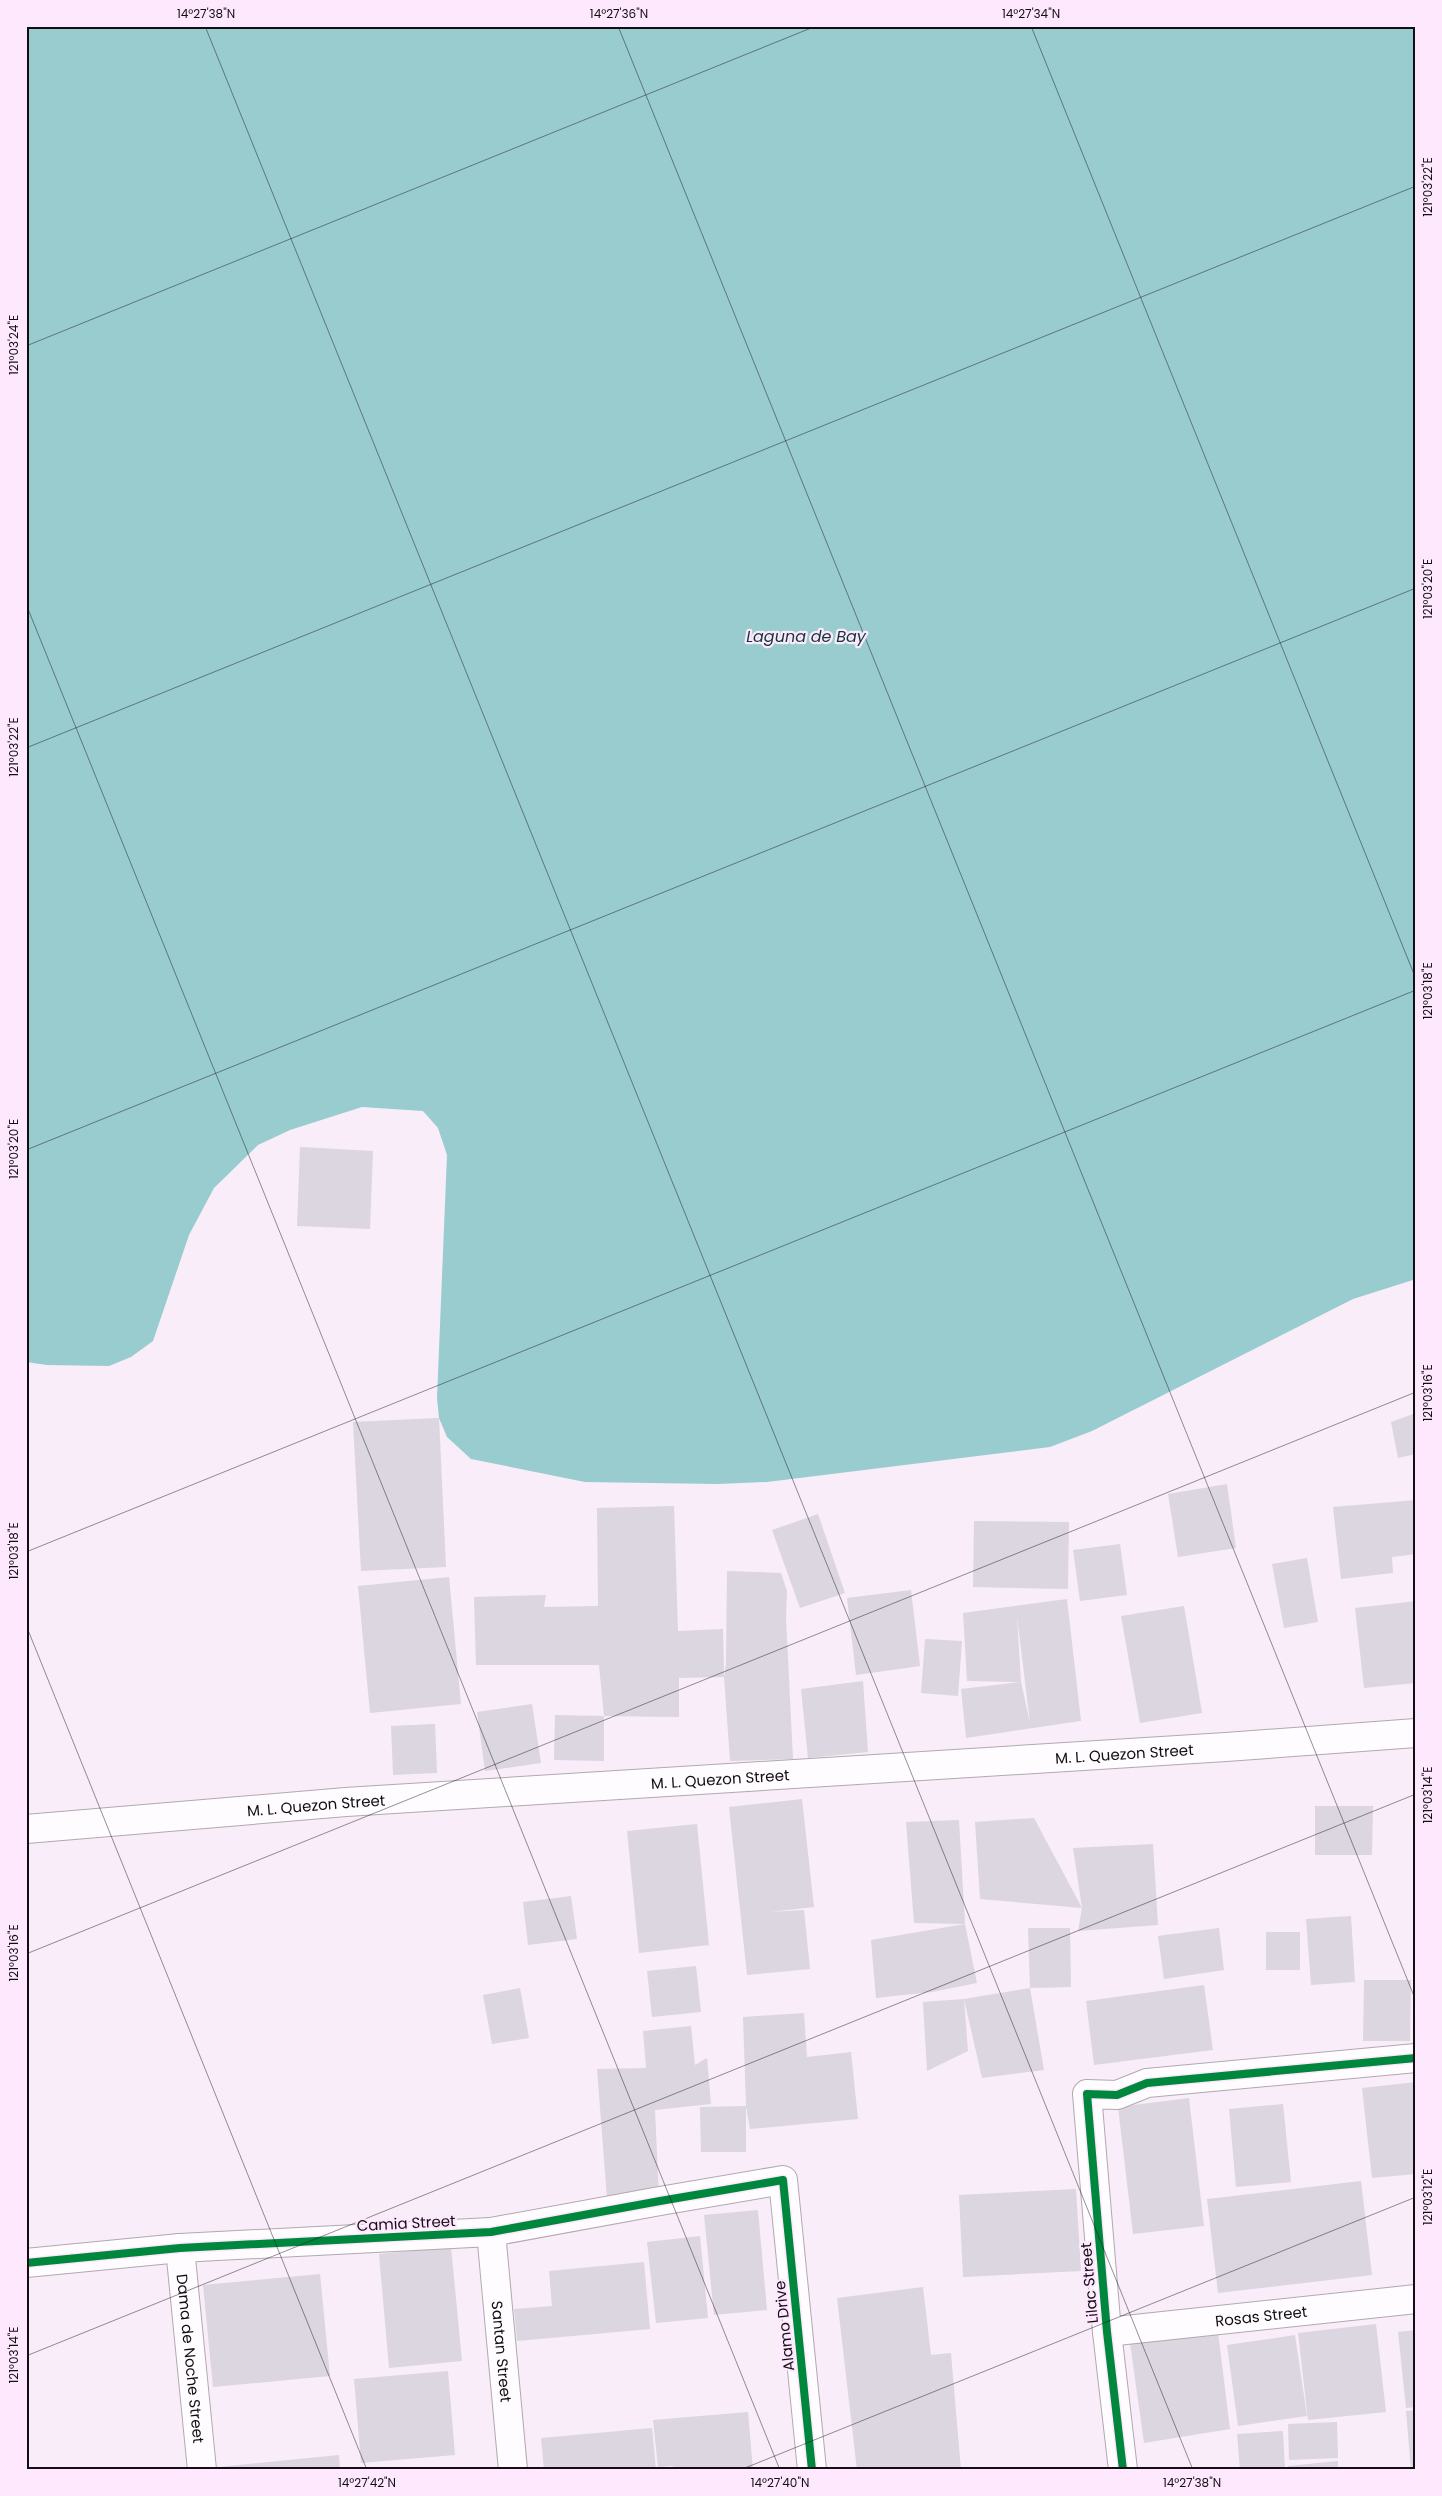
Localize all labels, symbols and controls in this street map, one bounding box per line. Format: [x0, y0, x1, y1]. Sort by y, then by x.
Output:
text: 14°27'38"N [177, 5, 235, 22]
text: 14°27'36"N [590, 5, 648, 22]
text: 14°27'34"N [1002, 5, 1060, 22]
text: 121°03'22"E [1419, 157, 1436, 217]
text: 121°03'24"E [5, 315, 22, 375]
text: 121°03'20"E [1419, 559, 1436, 619]
water label: Laguna de Bay [746, 625, 867, 648]
text: 121°03'22"E [5, 717, 22, 777]
text: 121°03'18"E [1419, 962, 1436, 1020]
text: 121°03'20"E [5, 1119, 22, 1179]
text: 121°03'16"E [1419, 1364, 1436, 1422]
text: 121°03'18"E [5, 1522, 22, 1580]
street label: M. L. Quezon Street [1055, 1739, 1194, 1768]
street label: M. L. Quezon Street [650, 1764, 790, 1793]
text: 121°03'14"E [1419, 1766, 1436, 1824]
street label: M. L. Quezon Street [246, 1789, 386, 1821]
text: 121°03'16"E [5, 1924, 22, 1982]
text: 121°03'12"E [1419, 2169, 1436, 2225]
street label: Camia Street [356, 2210, 456, 2236]
street label: Lilac Street [1075, 2242, 1103, 2324]
street label: Dama de Noche Street [172, 2273, 210, 2444]
street label: Alamo Drive [769, 2280, 799, 2372]
street label: Santan Street [487, 2300, 517, 2403]
street label: Rosas Street [1214, 2300, 1308, 2331]
text: 121°03'14"E [5, 2326, 22, 2384]
text: 14°27'42"N [338, 2474, 396, 2491]
text: 14°27'40"N [751, 2474, 809, 2491]
text: 14°27'38"N [1163, 2474, 1221, 2491]

